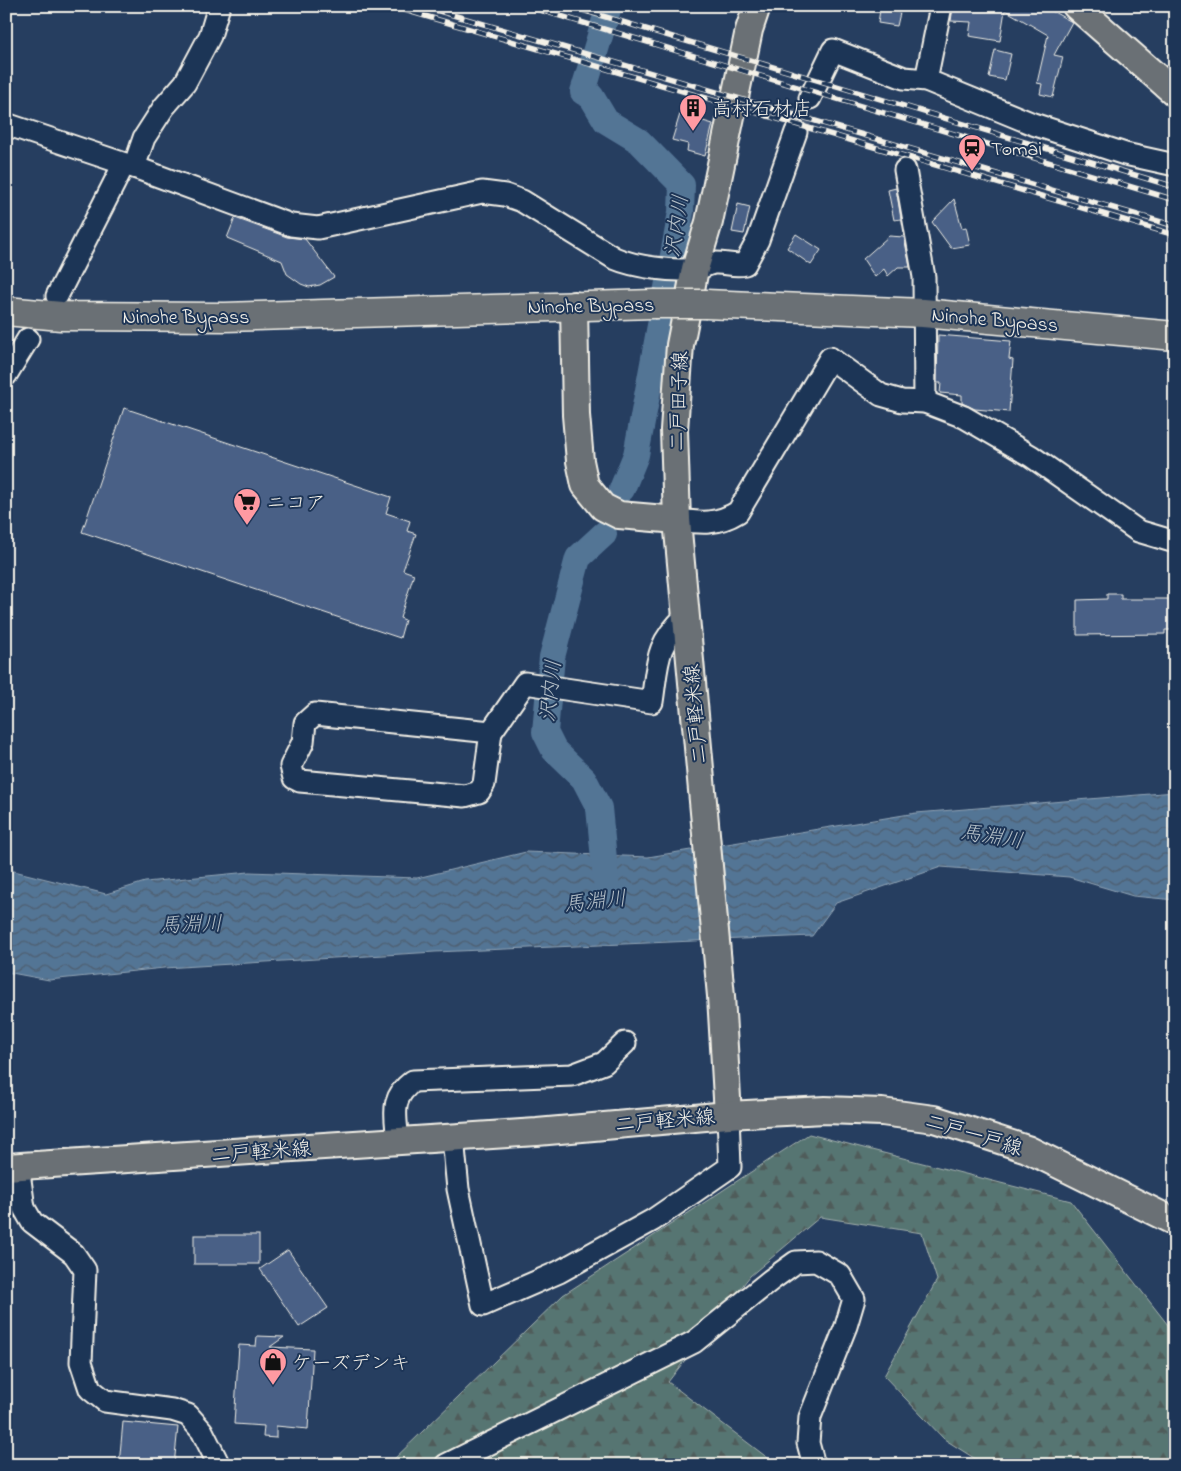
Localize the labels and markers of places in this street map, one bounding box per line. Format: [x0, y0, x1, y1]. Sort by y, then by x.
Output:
building icon: 高村石材店 [678, 93, 708, 132]
place label: 高村石材店 [712, 96, 812, 125]
station icon: Tomai [957, 133, 987, 172]
place label: Tomai [991, 136, 1042, 165]
supermarket icon: ニコア [232, 487, 262, 526]
place label: ニコア [266, 490, 326, 519]
shop icon: ケーズデンキ [258, 1347, 288, 1386]
place label: ケーズデンキ [292, 1350, 410, 1379]

